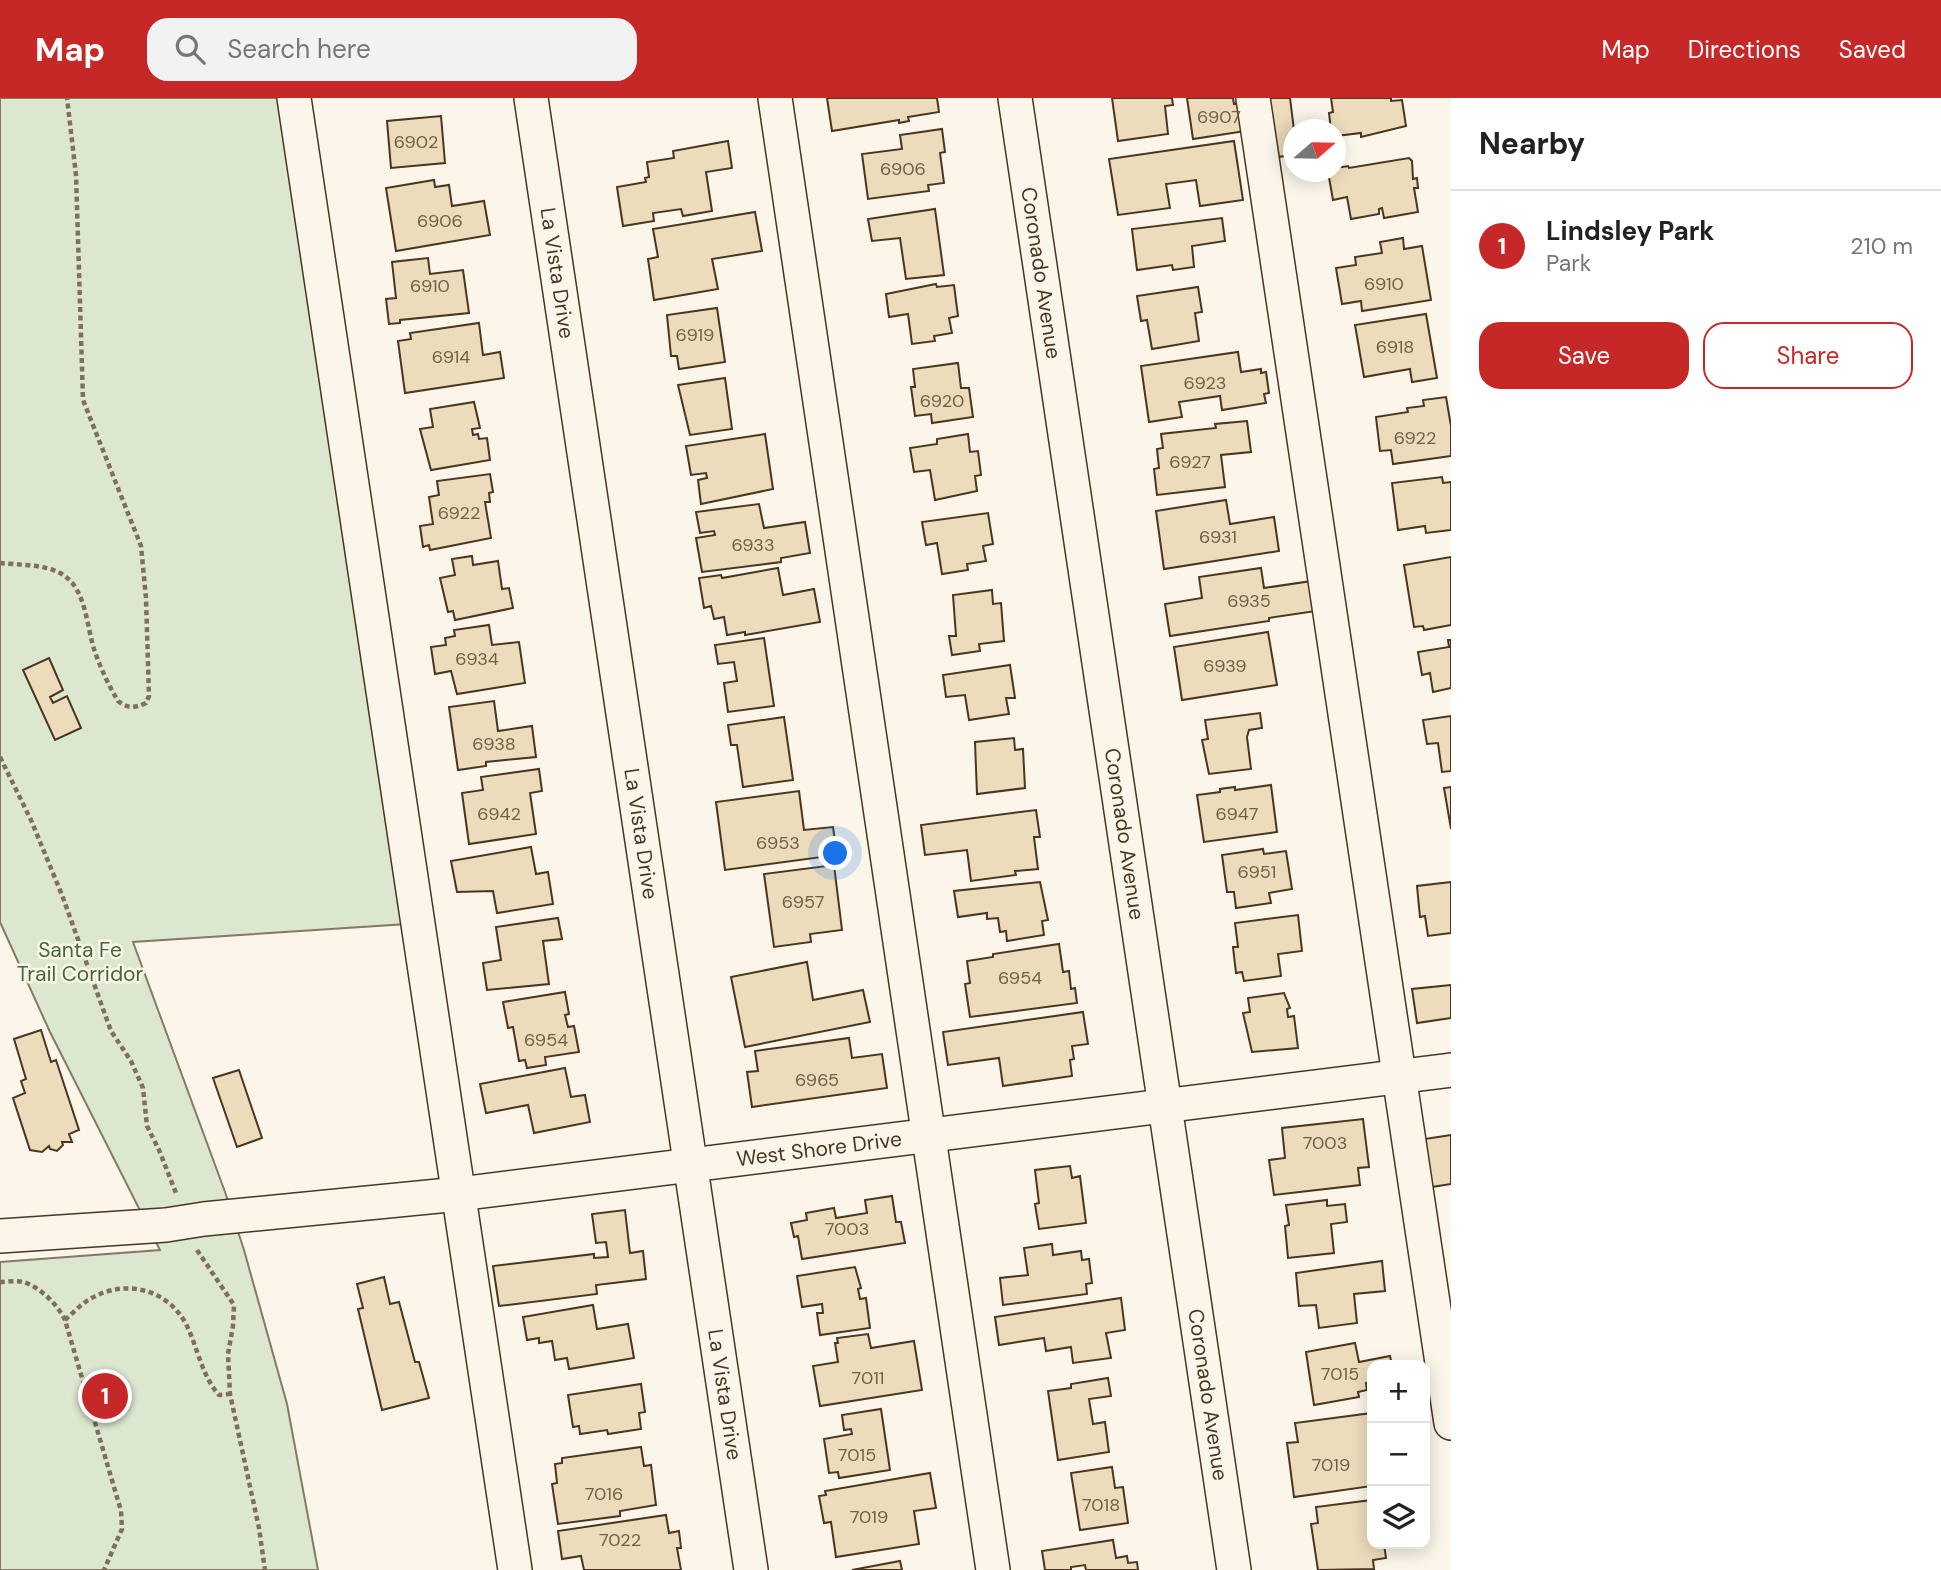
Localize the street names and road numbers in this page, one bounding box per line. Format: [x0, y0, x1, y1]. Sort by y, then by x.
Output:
street label: Coronado Avenue [1014, 185, 1068, 361]
street label: La Vista Drive [534, 206, 581, 341]
street label: Coronado Avenue [1098, 746, 1151, 922]
street label: La Vista Drive [617, 766, 665, 901]
street label: West Shore Drive [735, 1125, 904, 1173]
street label: Coronado Avenue [1181, 1307, 1235, 1483]
street label: La Vista Drive [701, 1327, 748, 1462]

